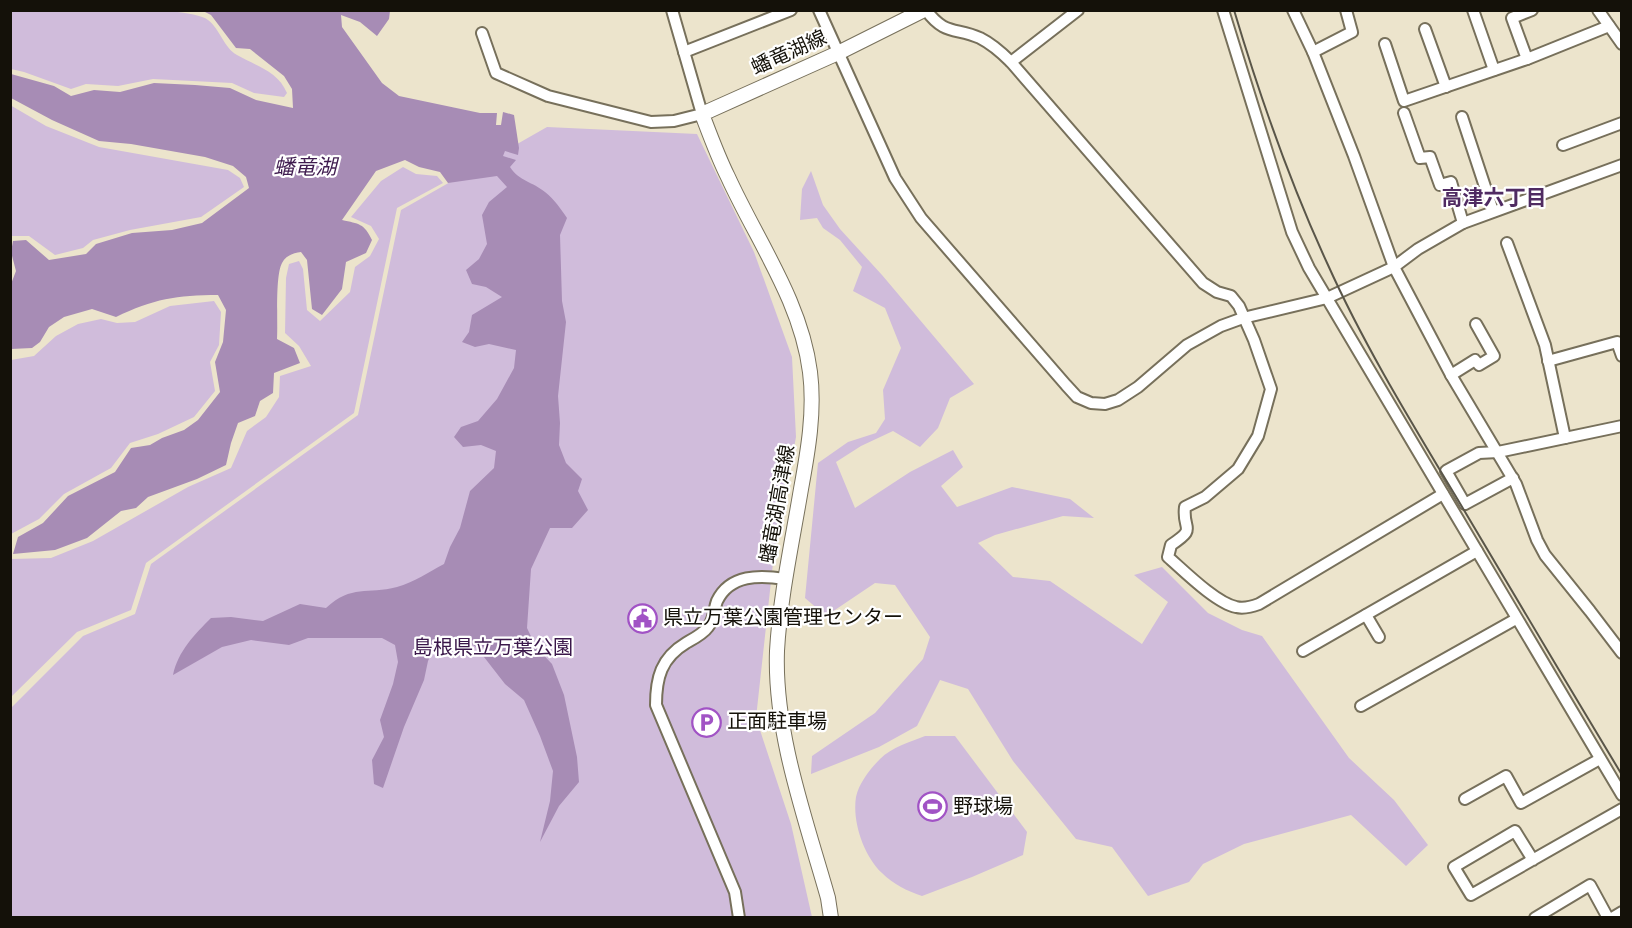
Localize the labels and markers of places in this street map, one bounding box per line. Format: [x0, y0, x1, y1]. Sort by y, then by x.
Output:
public building icon: 県立万葉公園管理センター [626, 602, 658, 634]
place label: 県立万葉公園管理センター [663, 606, 903, 630]
parking icon: 正面駐車場 [690, 706, 722, 738]
place label: 正面駐車場 [727, 710, 827, 734]
sports icon: 野球場 [916, 791, 948, 823]
place label: 野球場 [953, 795, 1013, 819]

